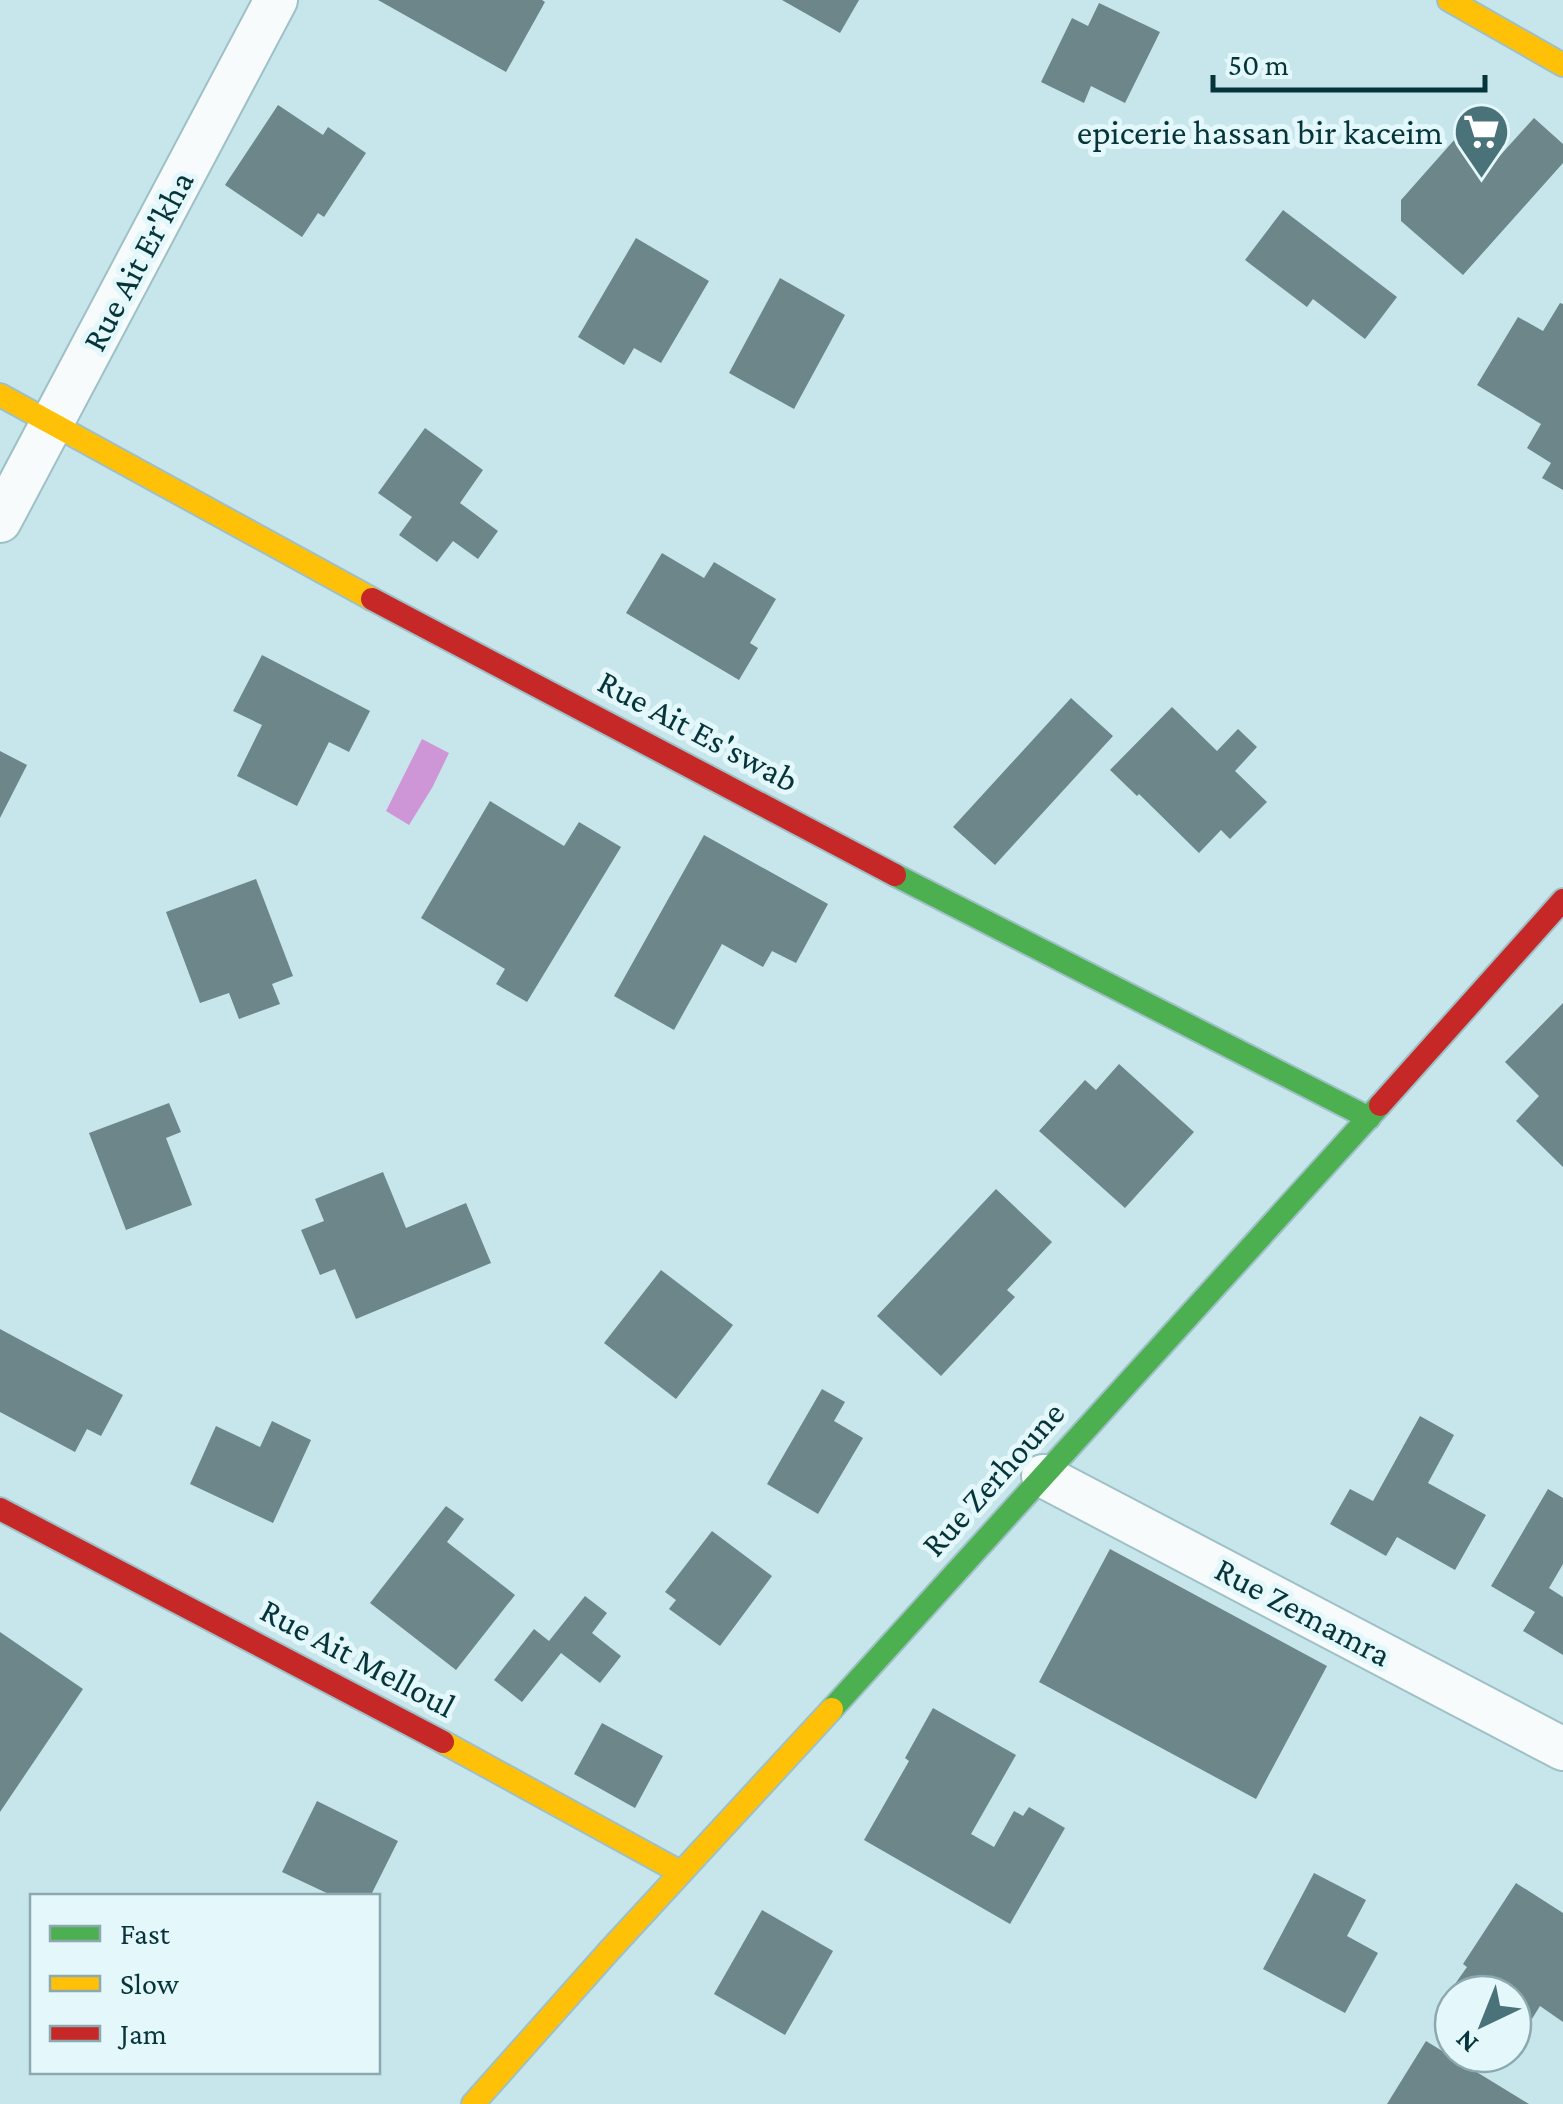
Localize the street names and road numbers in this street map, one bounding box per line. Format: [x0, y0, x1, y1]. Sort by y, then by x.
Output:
street label: Rue Ait Er'kha [74, 165, 202, 357]
street label: Rue Ait Es'swab [591, 662, 805, 800]
street label: Rue Zerhoune [914, 1394, 1072, 1564]
street label: Rue Zemamra [1208, 1549, 1398, 1675]
street label: Rue Ait Melloul [254, 1590, 462, 1726]

